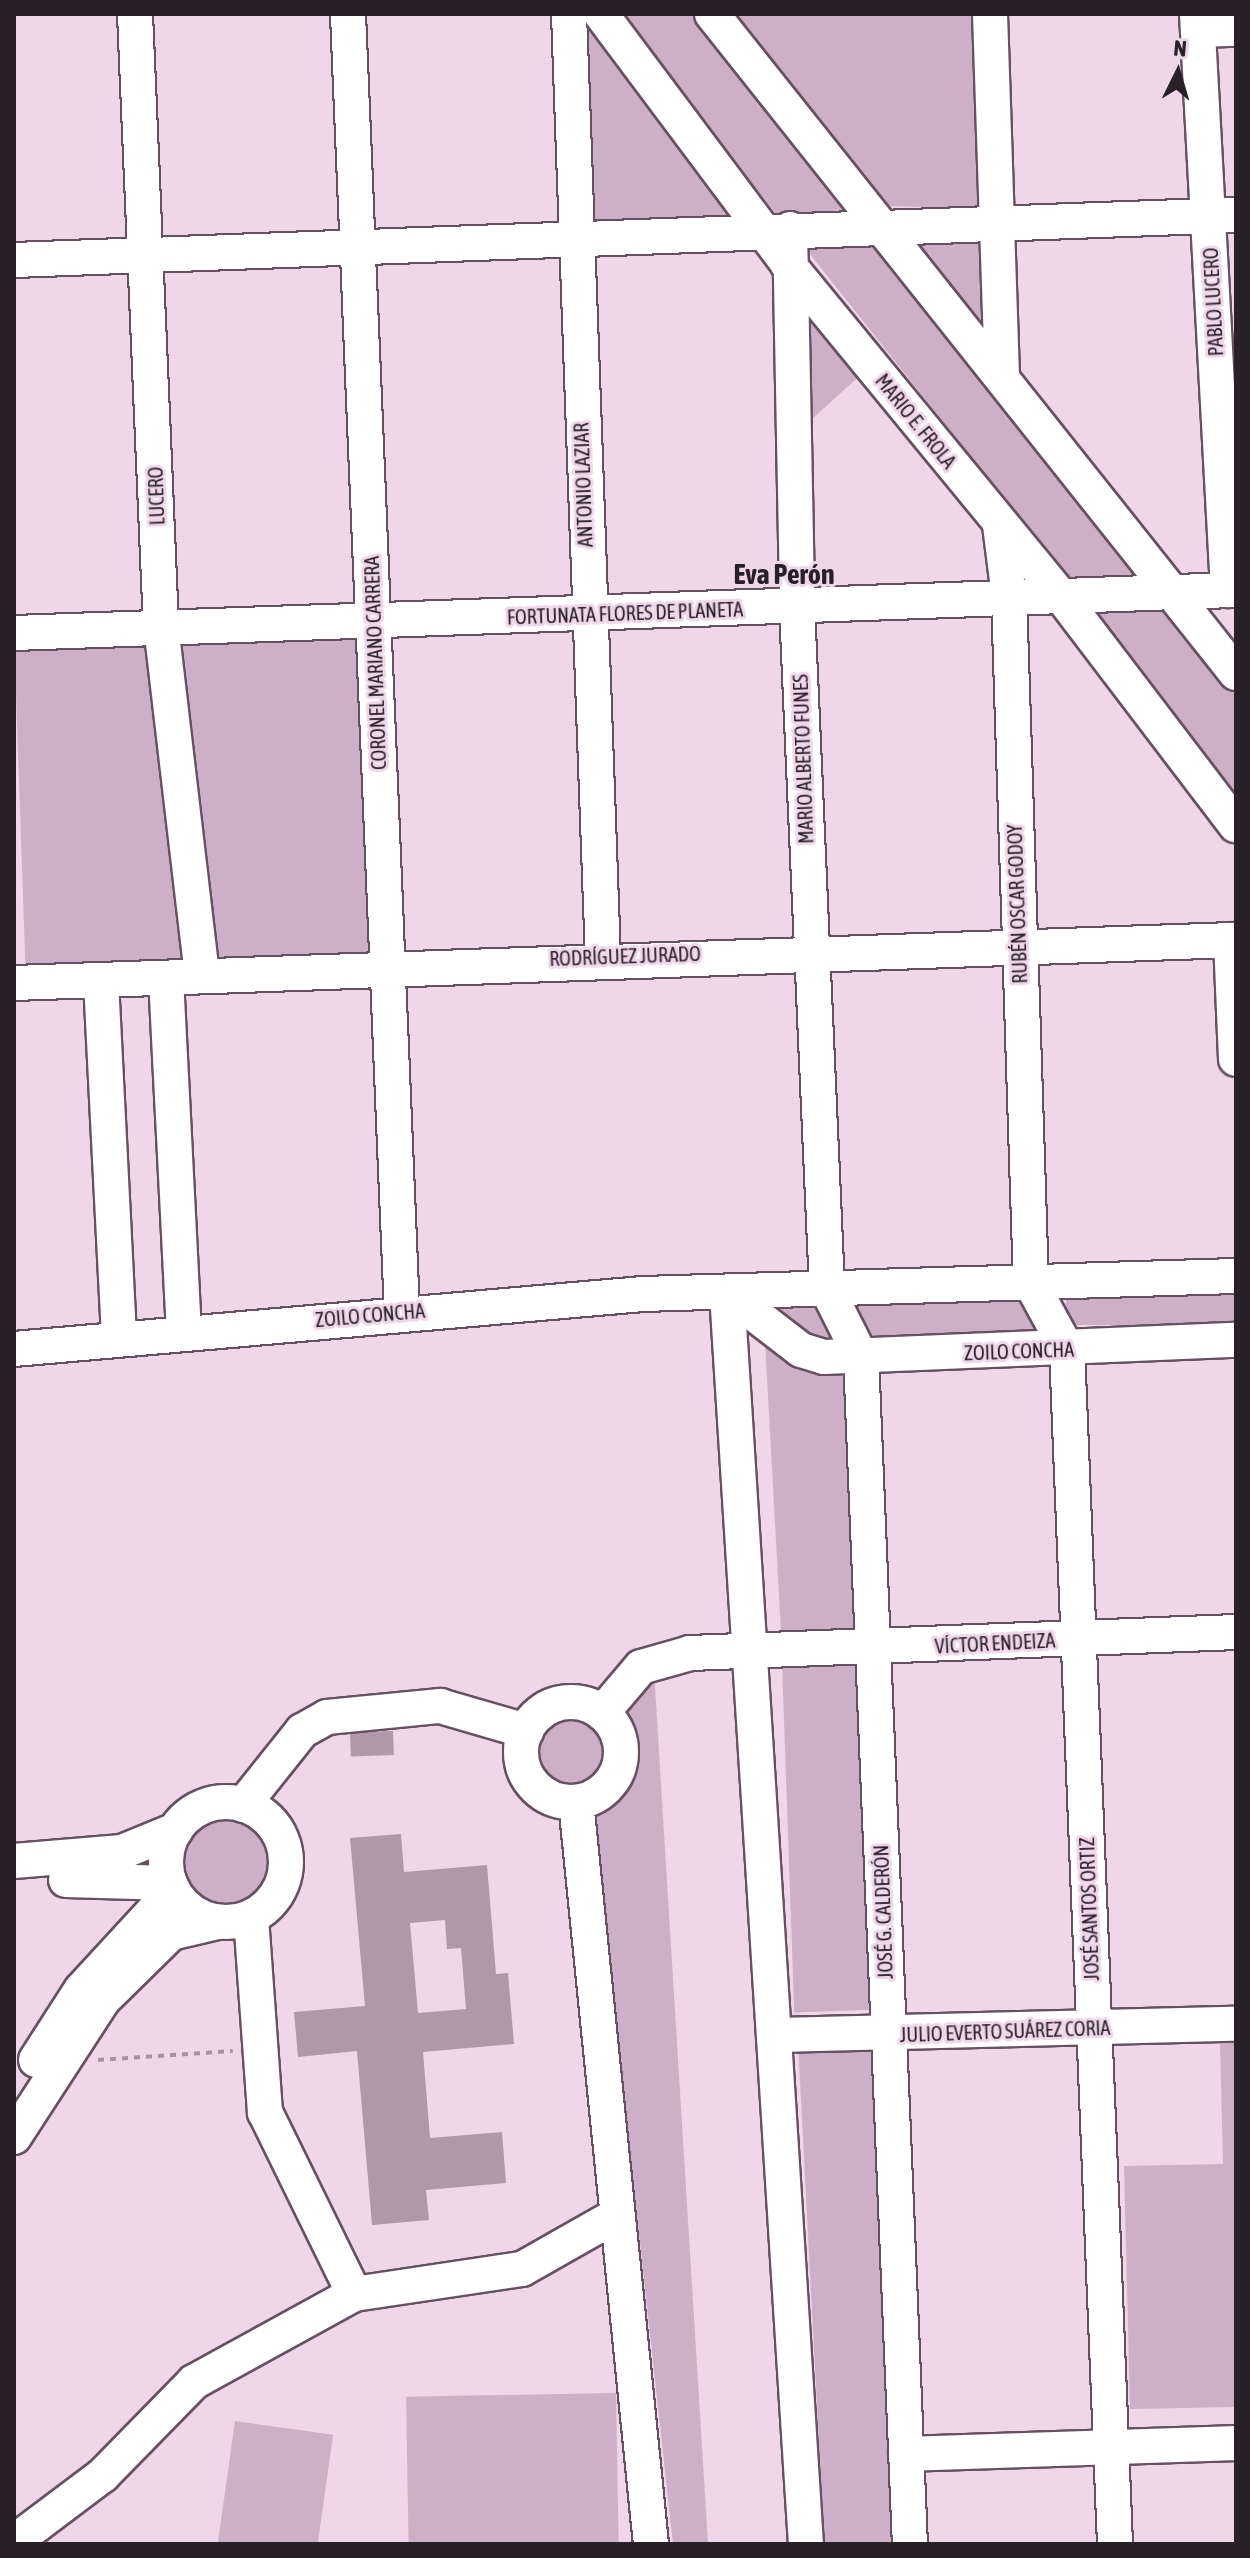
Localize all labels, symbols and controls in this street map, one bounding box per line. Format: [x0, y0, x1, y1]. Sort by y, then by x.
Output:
north arrow [1138, 32, 1218, 112]
text: N [1172, 35, 1188, 62]
street label: PABLO LUCERO [1198, 247, 1228, 357]
street label: MARIO E. FROLA [871, 369, 961, 473]
street label: ANTONIO LAZIAR [569, 422, 597, 548]
street label: LUCERO [143, 466, 169, 526]
street label: CORONEL MARIANO CARRERA [359, 556, 391, 770]
district label: Eva Perón [733, 557, 835, 591]
street label: FORTUNATA FLORES DE PLANETA [507, 597, 743, 629]
street label: MARIO ALBERTO FUNES [788, 674, 818, 844]
street label: RUBÉN OSCAR GODOY [1002, 824, 1032, 984]
street label: RODRÍGUEZ JURADO [549, 941, 701, 971]
street label: ZOILO CONCHA [314, 1298, 426, 1332]
street label: ZOILO CONCHA [964, 1337, 1074, 1365]
street label: VÍCTOR ENDEIZA [934, 1628, 1056, 1658]
street label: JOSÉ SANTOS ORTIZ [1075, 1837, 1103, 1981]
street label: JOSÉ G. CALDERÓN [869, 1845, 897, 1979]
street label: JULIO EVERTO SUÁREZ CORIA [899, 2015, 1111, 2047]

